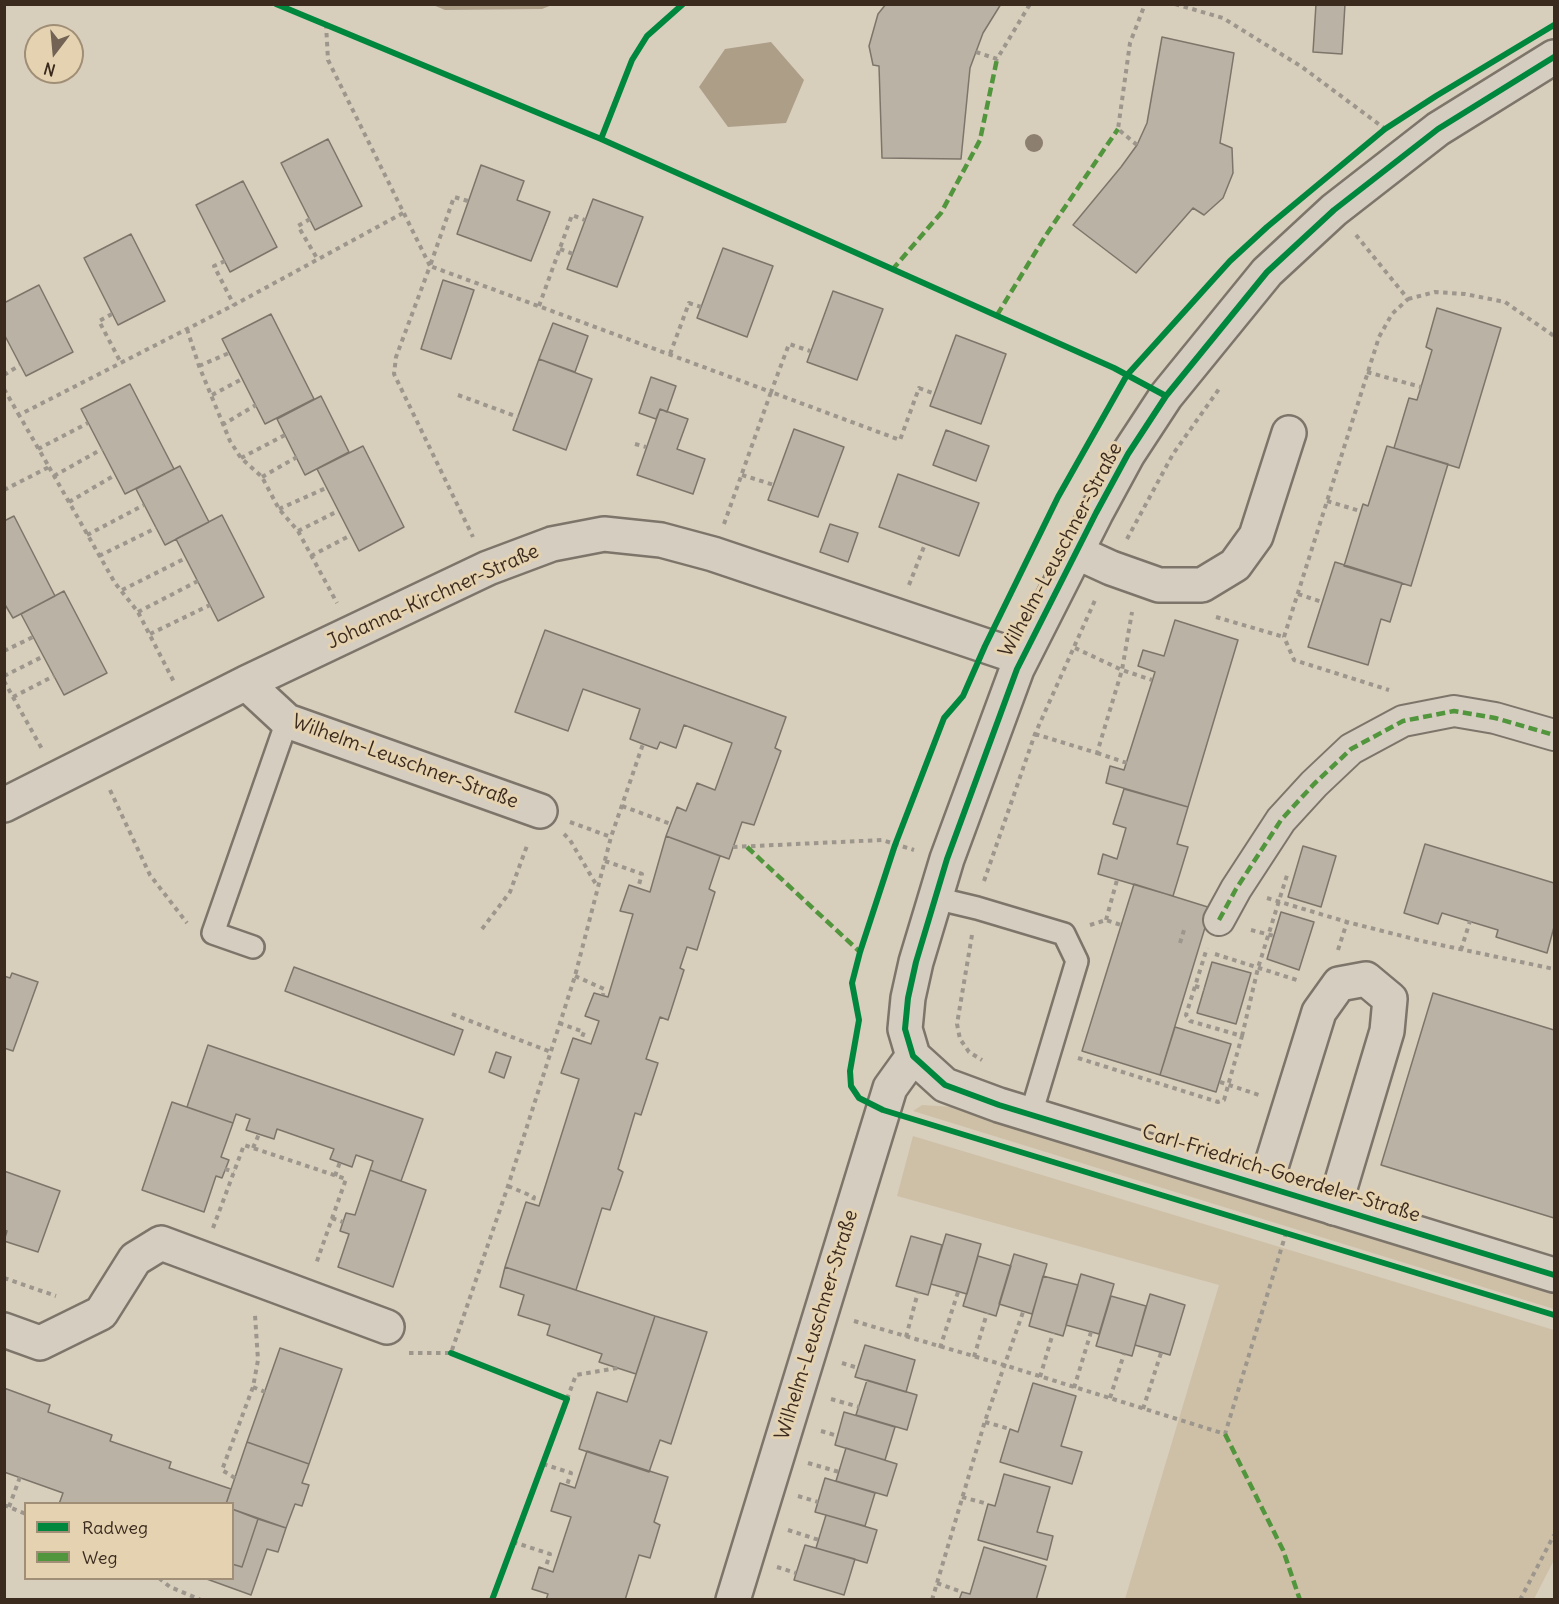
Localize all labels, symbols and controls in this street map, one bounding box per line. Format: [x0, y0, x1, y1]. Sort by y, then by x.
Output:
north arrow [24, 24, 84, 84]
text: N [42, 58, 58, 81]
street label: Wilhelm-Leuschner-Straße [994, 439, 1128, 661]
street label: Johanna-Kirchner-Straße [323, 539, 543, 655]
street label: Wilhelm-Leuschner-Straße [288, 710, 522, 814]
street label: Carl-Friedrich-Goerdeler-Straße [1139, 1120, 1423, 1228]
street label: Wilhelm-Leuschner-Straße [771, 1207, 863, 1443]
legend [24, 1502, 234, 1580]
text: Radweg [82, 1516, 148, 1539]
text: Weg [82, 1546, 117, 1569]

